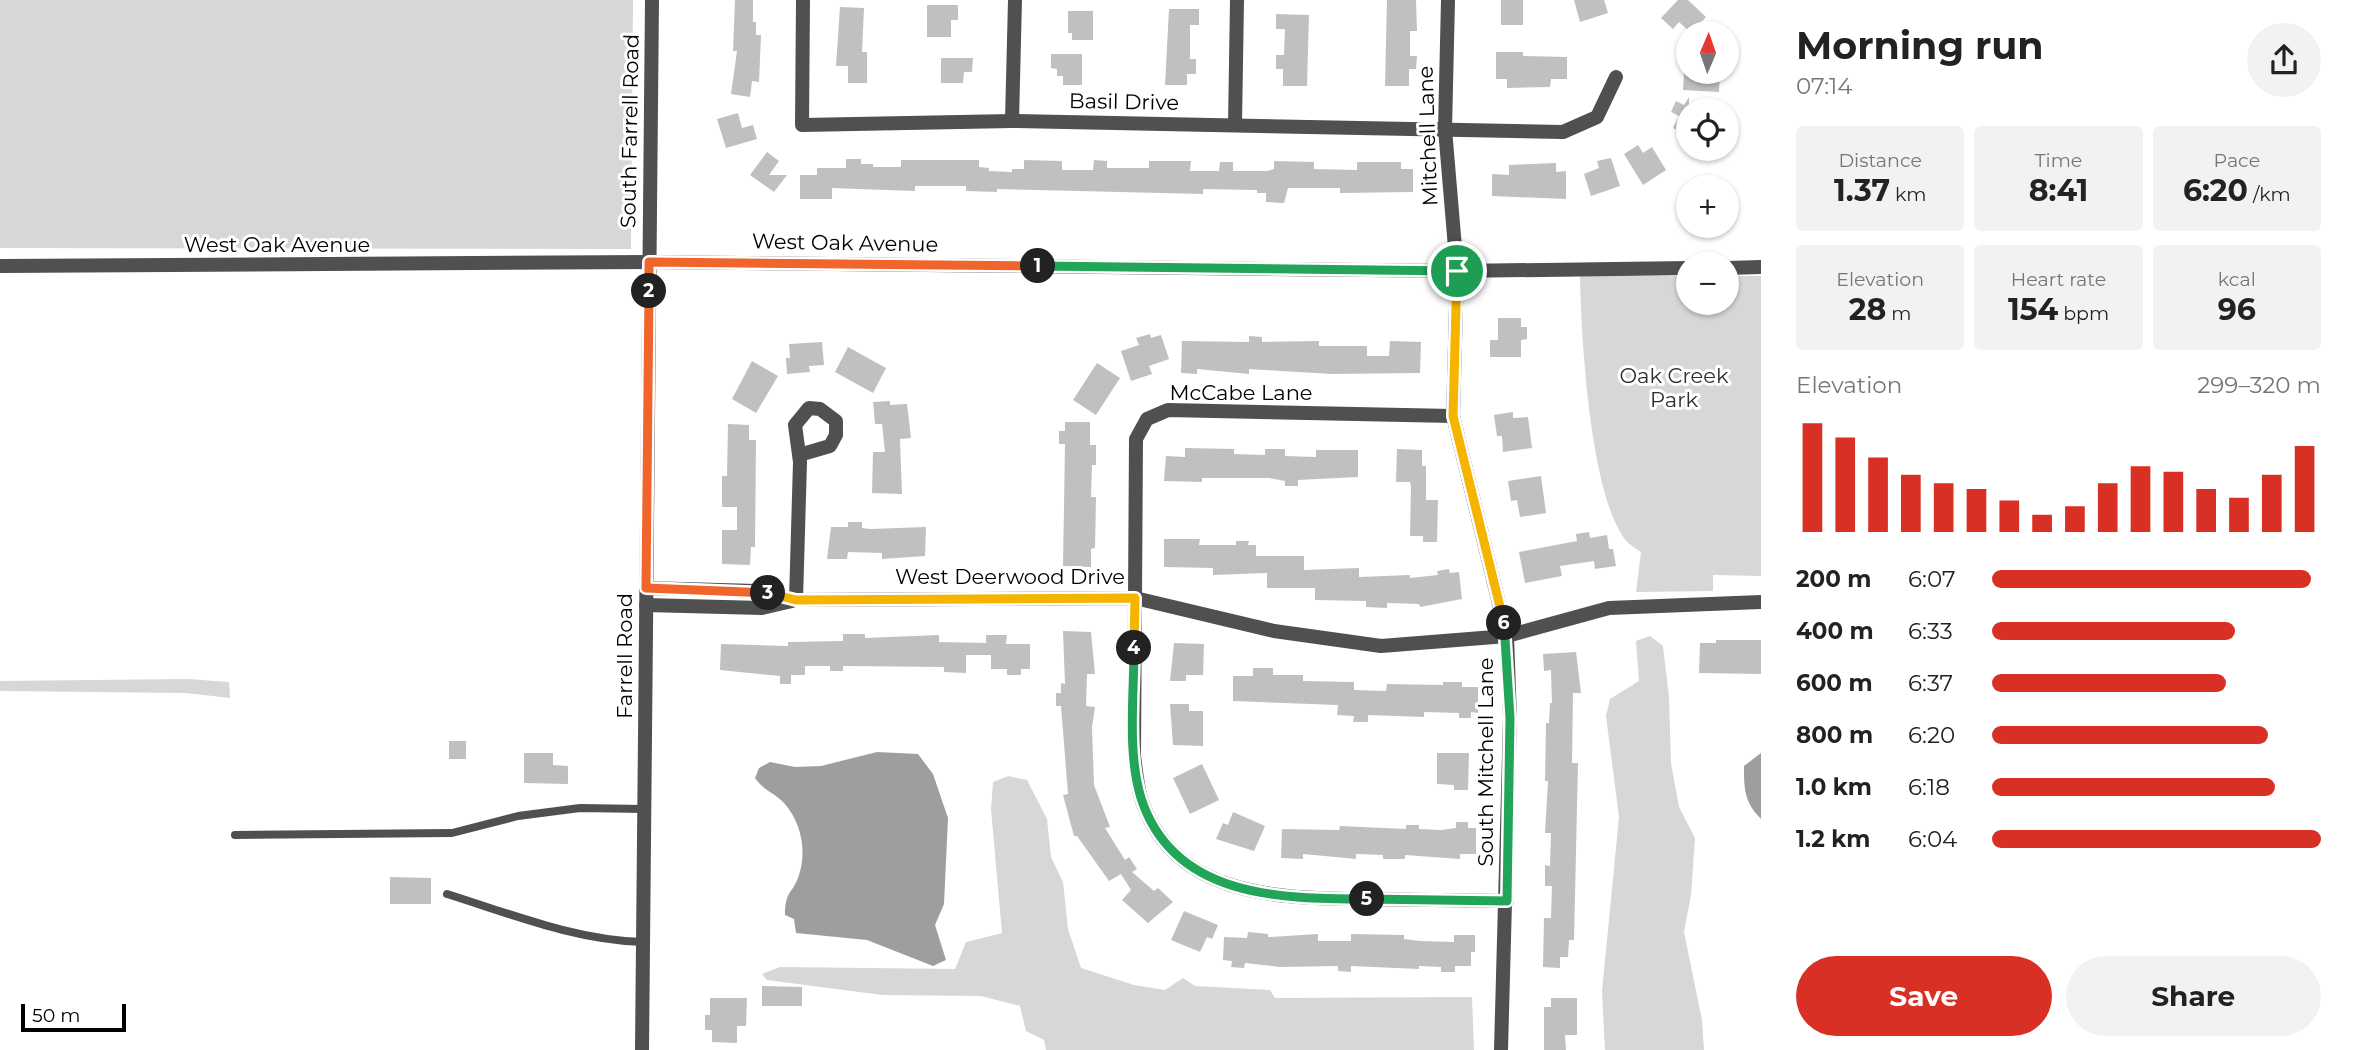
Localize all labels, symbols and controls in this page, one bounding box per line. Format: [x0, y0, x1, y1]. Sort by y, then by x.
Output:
north arrow [1676, 21, 1740, 84]
map controls [1676, 21, 1739, 315]
text: Morning run [1796, 22, 2044, 69]
button: share [2247, 23, 2321, 97]
street label: South Farrell Road [615, 34, 644, 228]
street label: Mitchell Lane [1413, 65, 1442, 207]
text: 07:14 [1796, 72, 1853, 100]
street label: Basil Drive [1069, 88, 1179, 115]
button: locate [1676, 98, 1739, 161]
text: Distance [1838, 149, 1922, 172]
text: Time [2035, 149, 2082, 172]
text: Pace [2214, 149, 2260, 172]
text: 1.37 [1834, 172, 1890, 209]
text: 8:41 [2029, 172, 2088, 209]
text: 6:20 [2183, 172, 2248, 209]
button: + [1676, 175, 1739, 238]
text: km [1890, 183, 1926, 206]
text: /km [2248, 183, 2291, 206]
street label: West Oak Avenue [752, 228, 938, 257]
street label: West Oak Avenue [184, 232, 370, 257]
pin [1427, 241, 1487, 301]
pin: 1 [1020, 248, 1056, 284]
icon: arrive [1438, 252, 1476, 290]
button: − [1676, 252, 1739, 315]
text: 1 [1034, 254, 1041, 277]
text: Elevation [1836, 268, 1924, 291]
text: Heart rate [2011, 268, 2106, 291]
text: kcal [2218, 268, 2256, 291]
pin: 2 [632, 274, 666, 308]
text: 2 [643, 279, 654, 302]
text: 28 [1849, 291, 1886, 328]
text: 154 [2008, 291, 2058, 328]
text: 96 [2218, 291, 2256, 328]
text: m [1886, 302, 1911, 325]
text: bpm [2058, 302, 2109, 325]
park label: Oak Creek Park [1619, 363, 1729, 412]
text: Elevation [1796, 371, 1902, 399]
text: 299–320 m [2197, 371, 2321, 399]
street label: McCabe Lane [1169, 380, 1313, 405]
street label: West Deerwood Drive [895, 564, 1125, 589]
text: 200 m [1796, 565, 1871, 593]
text: 6:07 [1908, 565, 1955, 593]
pin: 3 [750, 576, 786, 610]
text: 3 [762, 581, 773, 604]
street label: Farrell Road [612, 593, 637, 719]
pin: 6 [1486, 606, 1522, 640]
text: 6 [1497, 611, 1510, 634]
text: 400 m [1796, 617, 1874, 645]
text: 6:33 [1908, 617, 1953, 645]
pin: 4 [1116, 630, 1152, 666]
text: 4 [1127, 636, 1140, 659]
street label: South Mitchell Lane [1473, 657, 1498, 867]
text: 600 m [1796, 669, 1873, 697]
text: 6:37 [1908, 669, 1953, 697]
text: 800 m [1796, 721, 1873, 749]
text: 6:20 [1908, 721, 1955, 749]
text: 1.0 km [1796, 773, 1872, 801]
text: 6:18 [1908, 773, 1950, 801]
text: 1.2 km [1796, 825, 1870, 853]
text: 6:04 [1908, 825, 1957, 853]
pin: 5 [1350, 881, 1384, 916]
text: 5 [1361, 887, 1372, 910]
button: Save [1796, 956, 2052, 1036]
button: Share [2066, 956, 2321, 1036]
scale bar [21, 1001, 126, 1033]
text: 50 m [32, 1004, 80, 1027]

